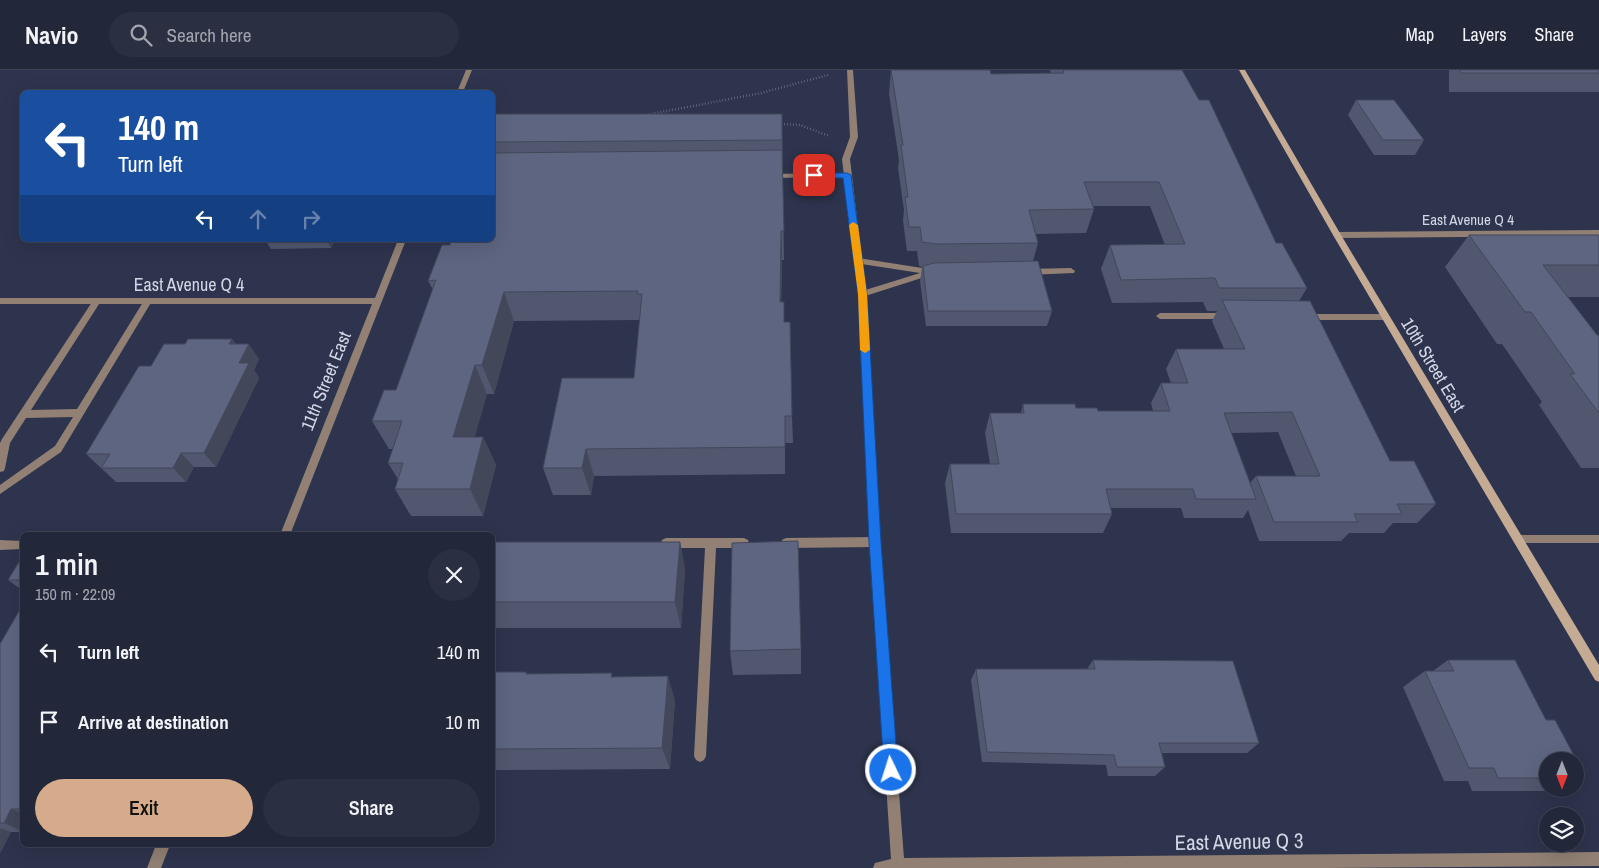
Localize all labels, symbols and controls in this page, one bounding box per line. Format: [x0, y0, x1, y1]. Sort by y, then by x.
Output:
search box [109, 12, 459, 57]
text: Navio [25, 19, 79, 51]
icon: search [127, 21, 155, 49]
text: Search here [167, 22, 251, 48]
text: Map [1406, 22, 1434, 47]
text: Layers [1462, 22, 1507, 47]
text: Share [1535, 22, 1574, 47]
text: 140 m [118, 104, 199, 151]
icon: left [35, 110, 100, 175]
text: Turn left [118, 149, 183, 179]
pin [793, 154, 835, 196]
icon: arrive [800, 161, 828, 189]
icon: left [191, 205, 219, 233]
icon: ahead [244, 205, 272, 233]
icon: right [297, 205, 325, 233]
street label: East Avenue Q 4 [1422, 209, 1514, 230]
street label: East Avenue Q 4 [134, 272, 244, 297]
street label: 10th Street East [1395, 313, 1471, 417]
street label: 11th Street East [294, 328, 357, 434]
text: 1 min [35, 544, 98, 584]
button: close [428, 549, 480, 601]
text: 150 m · 22:09 [35, 583, 115, 605]
icon: left [35, 638, 63, 666]
text: Turn left [78, 639, 139, 665]
text: 140 m [437, 639, 480, 665]
icon: arrive [35, 708, 63, 736]
text: Arrive at destination [78, 709, 229, 735]
text: 10 m [445, 709, 480, 735]
position arrow [864, 743, 916, 795]
north arrow [1539, 752, 1584, 798]
map controls [1539, 752, 1584, 852]
button: Exit [35, 779, 253, 837]
button: Share [263, 779, 480, 837]
button: layers [1539, 807, 1584, 852]
street label: East Avenue Q 3 [1174, 826, 1304, 857]

